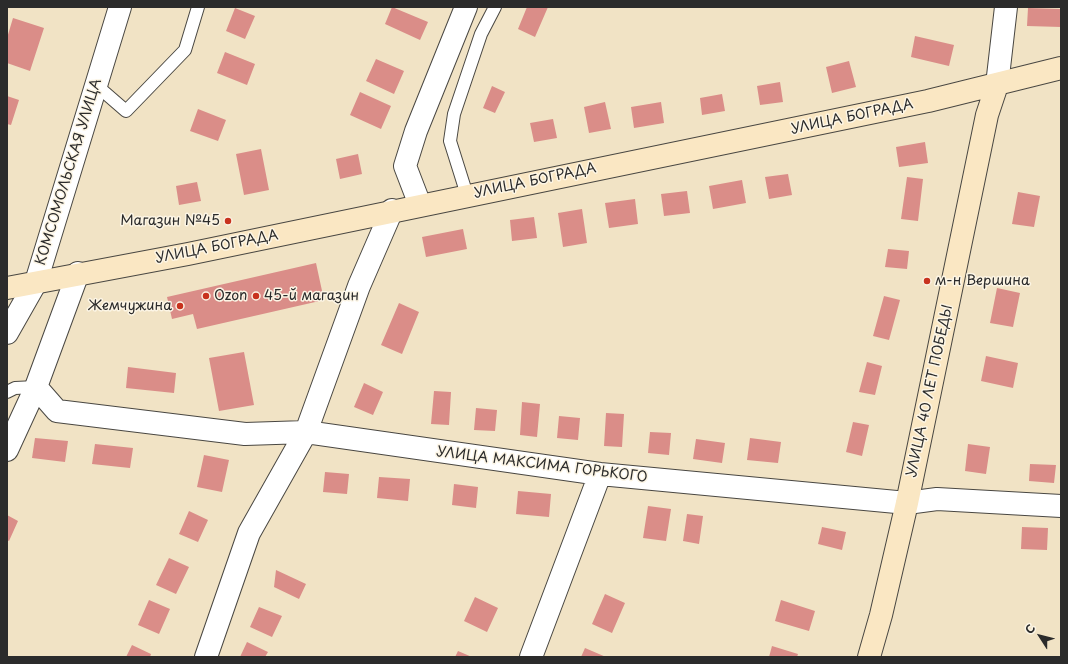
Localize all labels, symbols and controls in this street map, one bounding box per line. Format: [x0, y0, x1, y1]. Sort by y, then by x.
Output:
street label: КОМСОМОЛЬСКАЯ УЛИЦА [33, 77, 105, 267]
street label: УЛИЦА БОГРАДА [789, 96, 915, 138]
street label: УЛИЦА БОГРАДА [472, 160, 598, 202]
place label: Магазин №45 [120, 213, 220, 229]
marker: Магазин №45 [223, 216, 233, 226]
street label: УЛИЦА БОГРАДА [154, 227, 280, 267]
place label: м-н Вершина [935, 273, 1030, 289]
marker: м-н Вершина [922, 276, 932, 286]
place label: Ozon [214, 288, 247, 304]
place label: 45-й магазин [264, 288, 359, 304]
marker: Ozon [201, 291, 211, 301]
marker: 45-й магазин [251, 291, 261, 301]
place label: Жемчужина [88, 298, 172, 314]
marker: Жемчужина [175, 301, 185, 311]
street label: УЛИЦА 40 ЛЕТ ПОБЕДЫ [903, 303, 957, 479]
street label: УЛИЦА МАКСИМА ГОРЬКОГО [436, 444, 648, 486]
north arrow [1020, 616, 1060, 656]
text: С [1021, 620, 1039, 637]

